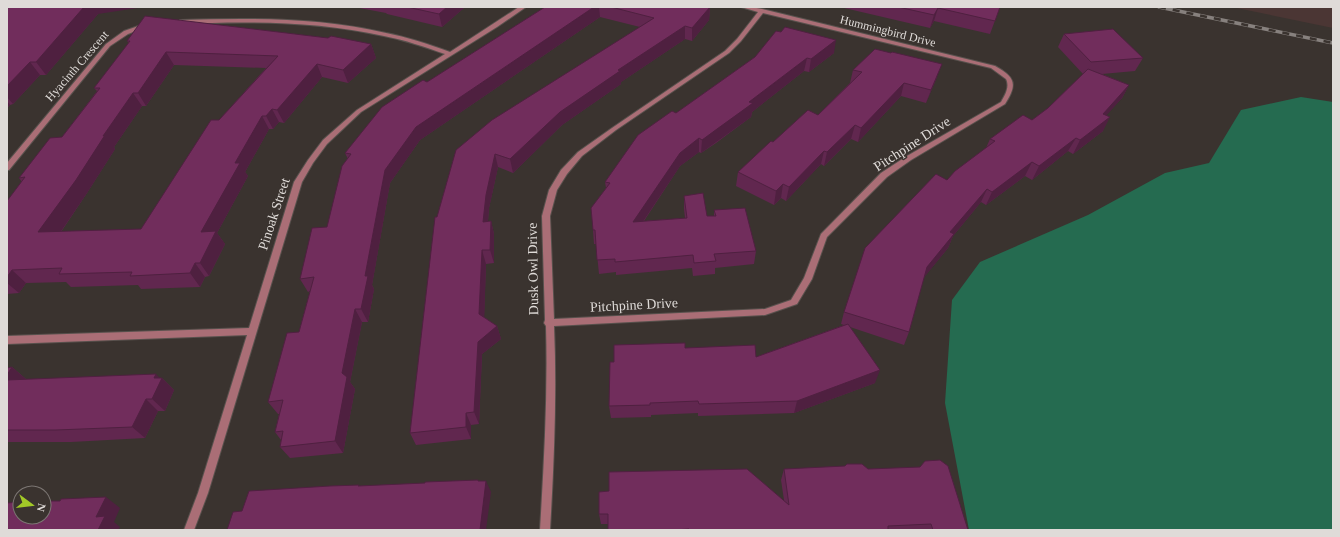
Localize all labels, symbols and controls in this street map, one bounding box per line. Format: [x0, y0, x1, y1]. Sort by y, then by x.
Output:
street label: Hummingbird Drive [839, 12, 937, 50]
street label: Hyacinth Crescent [43, 27, 112, 104]
street label: Pitchpine Drive [871, 114, 953, 174]
street label: Pinoak Street [255, 176, 293, 252]
street label: Dusk Owl Drive [525, 223, 541, 315]
street label: Pitchpine Drive [590, 295, 678, 315]
north arrow [12, 485, 52, 525]
text: N [35, 502, 48, 513]

